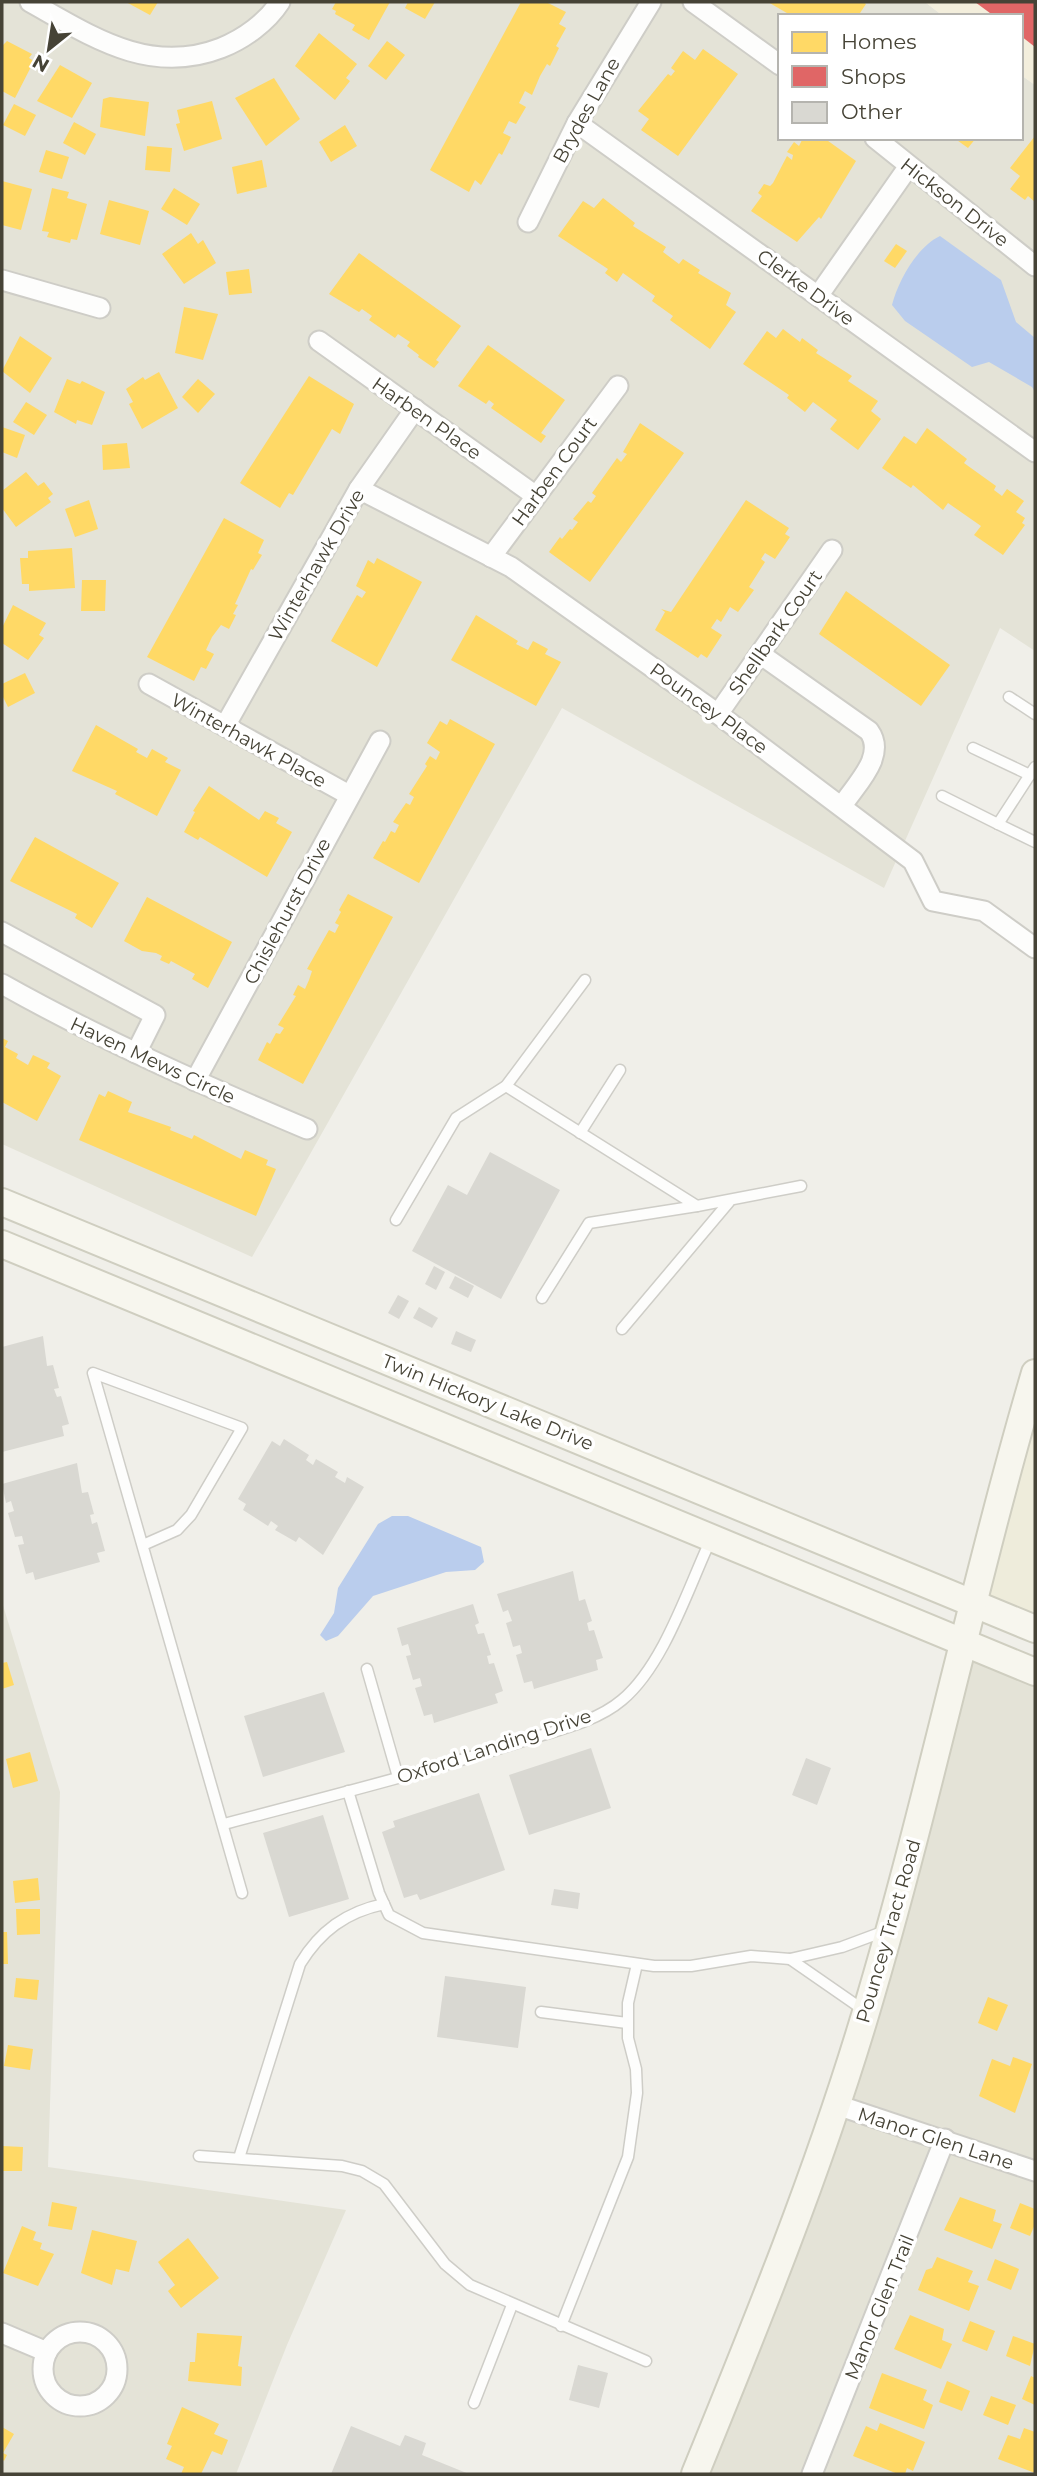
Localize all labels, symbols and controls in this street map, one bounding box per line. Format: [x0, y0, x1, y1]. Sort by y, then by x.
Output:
north arrow [14, 14, 84, 84]
legend [778, 14, 1023, 140]
text: Homes [841, 29, 916, 54]
text: N [28, 49, 53, 77]
street label: Brydes Lane [548, 53, 625, 167]
text: Shops [841, 64, 906, 89]
text: Other [841, 99, 903, 124]
street label: Hickson Drive [896, 153, 1013, 252]
street label: Clerke Drive [753, 244, 859, 330]
street label: Harben Place [368, 372, 486, 465]
street label: Harben Court [507, 412, 602, 531]
street label: Winterhawk Drive [264, 485, 369, 645]
street label: Shellbark Court [724, 565, 827, 699]
street label: Pouncey Place [645, 658, 772, 759]
street label: Winterhawk Place [167, 688, 330, 793]
street label: Chislehurst Drive [239, 834, 336, 988]
street label: Haven Mews Circle [67, 1012, 239, 1109]
street label: Twin Hickory Lake Drive [379, 1349, 597, 1456]
street label: Oxford Landing Drive [394, 1704, 594, 1789]
street label: Pouncey Tract Road [851, 1837, 926, 2026]
street label: Manor Glen Lane [855, 2102, 1017, 2175]
street label: Manor Glen Trail [840, 2231, 919, 2383]

